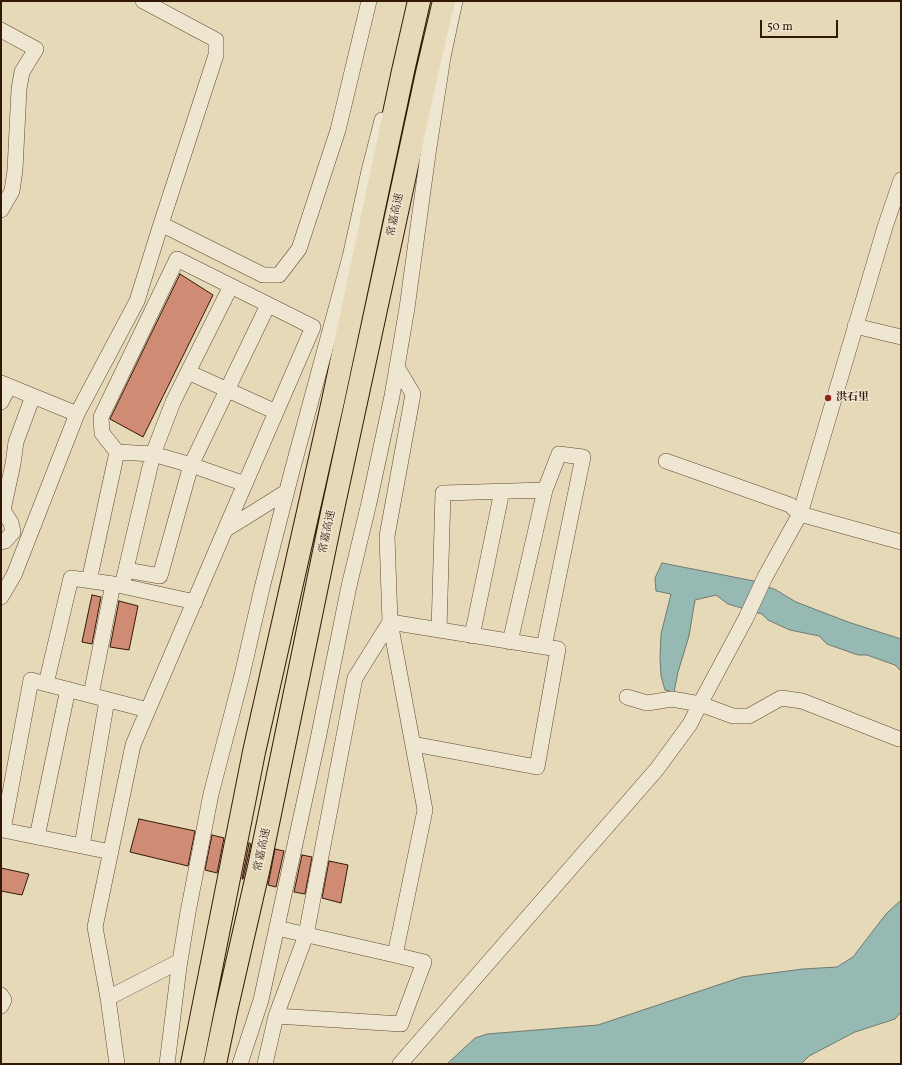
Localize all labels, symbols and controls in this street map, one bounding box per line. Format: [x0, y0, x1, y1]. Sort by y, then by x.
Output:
scale bar [762, 12, 840, 38]
text: 50 m [767, 19, 793, 35]
street label: 常嘉高速 [385, 192, 407, 238]
place label: 洪石里 [836, 391, 869, 405]
marker: 洪石里 [823, 393, 833, 403]
street label: 常嘉高速 [317, 509, 339, 555]
street label: 常嘉高速 [252, 827, 274, 873]

